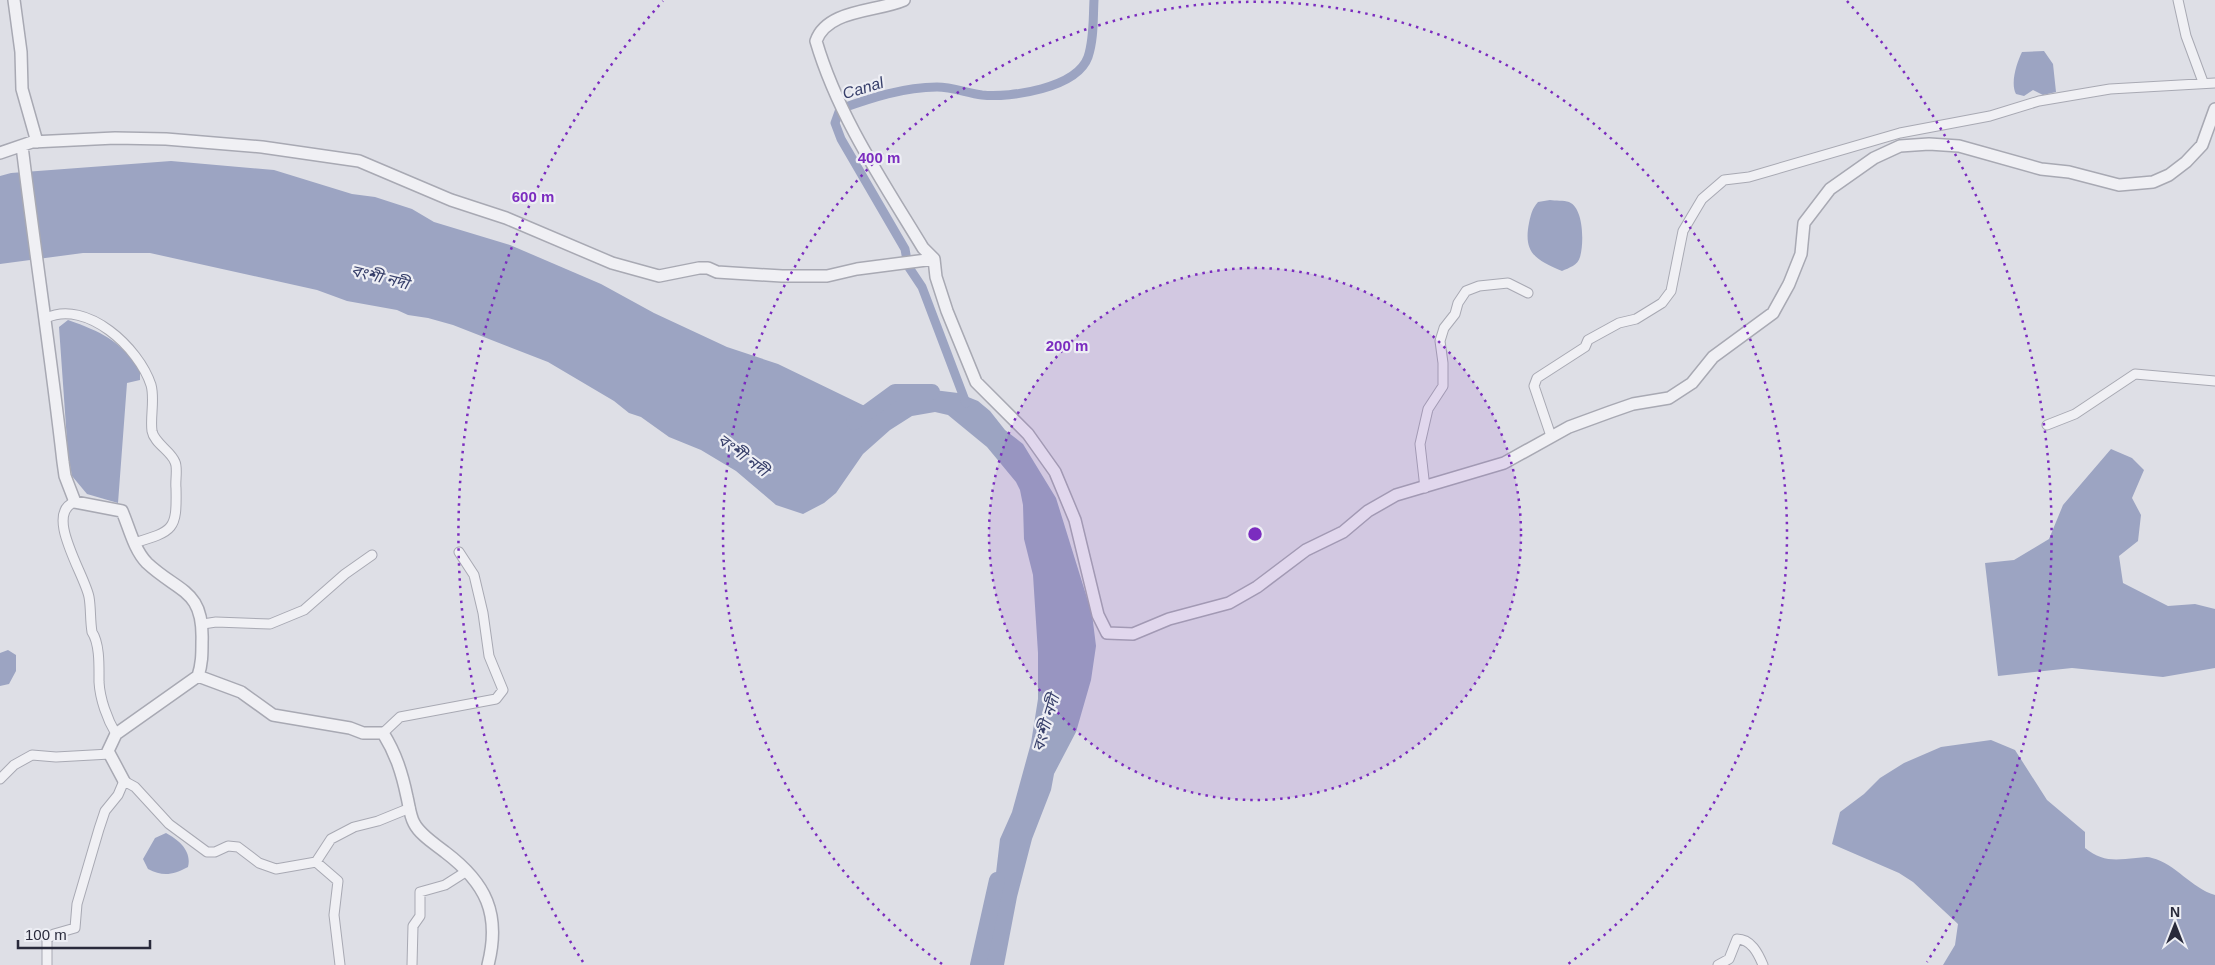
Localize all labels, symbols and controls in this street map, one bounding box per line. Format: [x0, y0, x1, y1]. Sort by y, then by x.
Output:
water label: Canal [841, 74, 886, 102]
text: 400 m [858, 149, 900, 166]
text: 600 m [512, 188, 554, 205]
water label: বংশী নদী [349, 261, 414, 293]
text: 200 m [1046, 337, 1088, 354]
water label: বংশী নদী [714, 430, 774, 481]
centre of rings [1246, 525, 1264, 543]
water label: বংশী নদী [1028, 689, 1064, 754]
north arrow [2150, 900, 2200, 950]
text: N [2170, 904, 2180, 920]
scale bar [18, 918, 150, 950]
text: 100 m [25, 926, 67, 943]

